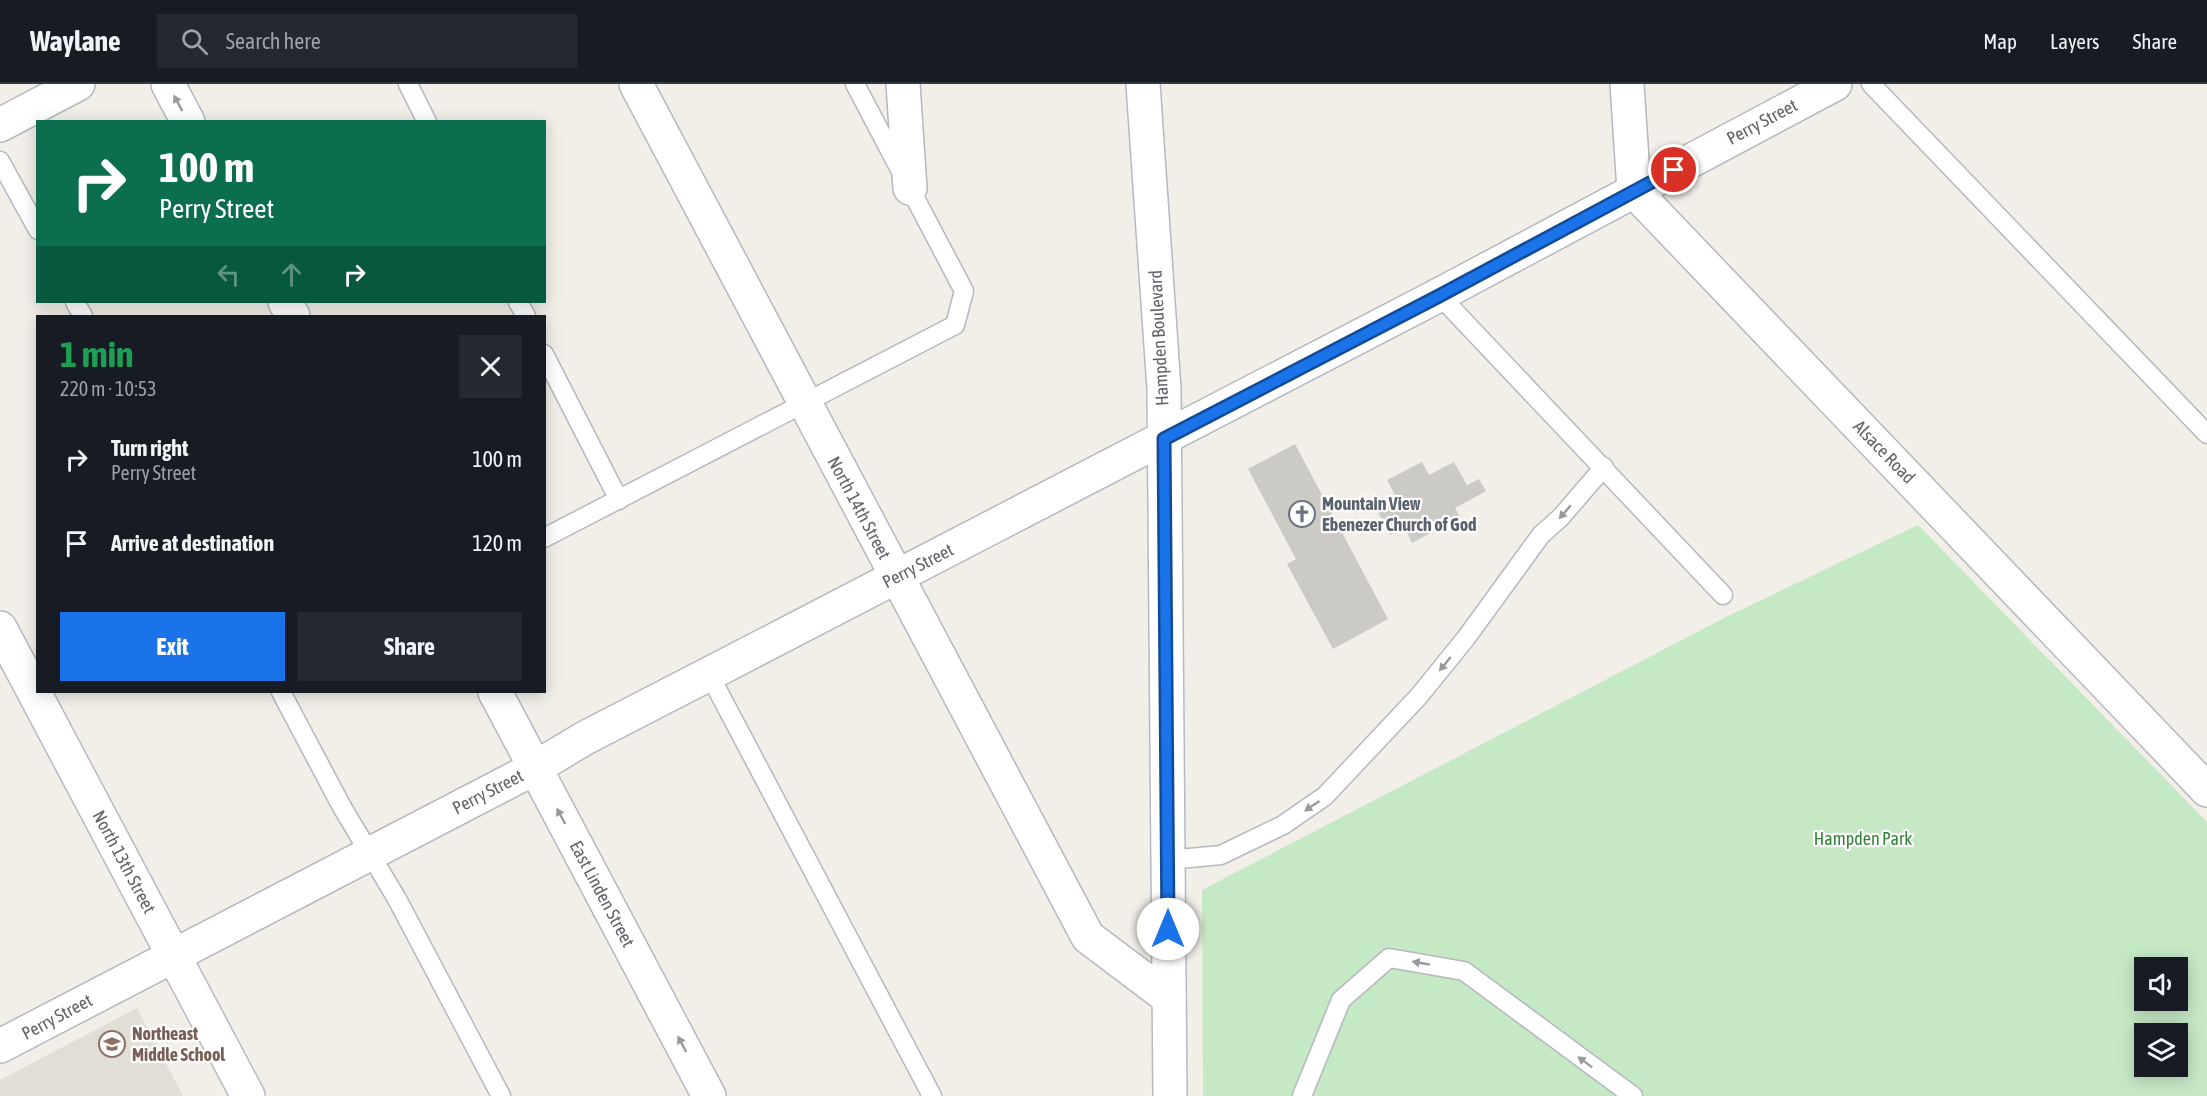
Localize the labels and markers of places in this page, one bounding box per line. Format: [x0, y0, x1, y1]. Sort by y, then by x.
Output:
pin [1648, 144, 1699, 195]
place label: Mountain View Ebenezer Church of God [1322, 493, 1477, 535]
church icon: Mountain View Ebenezer Church of God [1287, 499, 1317, 529]
place label: Northeast Middle School [132, 1023, 225, 1065]
school or university icon: Northeast Middle School [97, 1029, 127, 1059]

